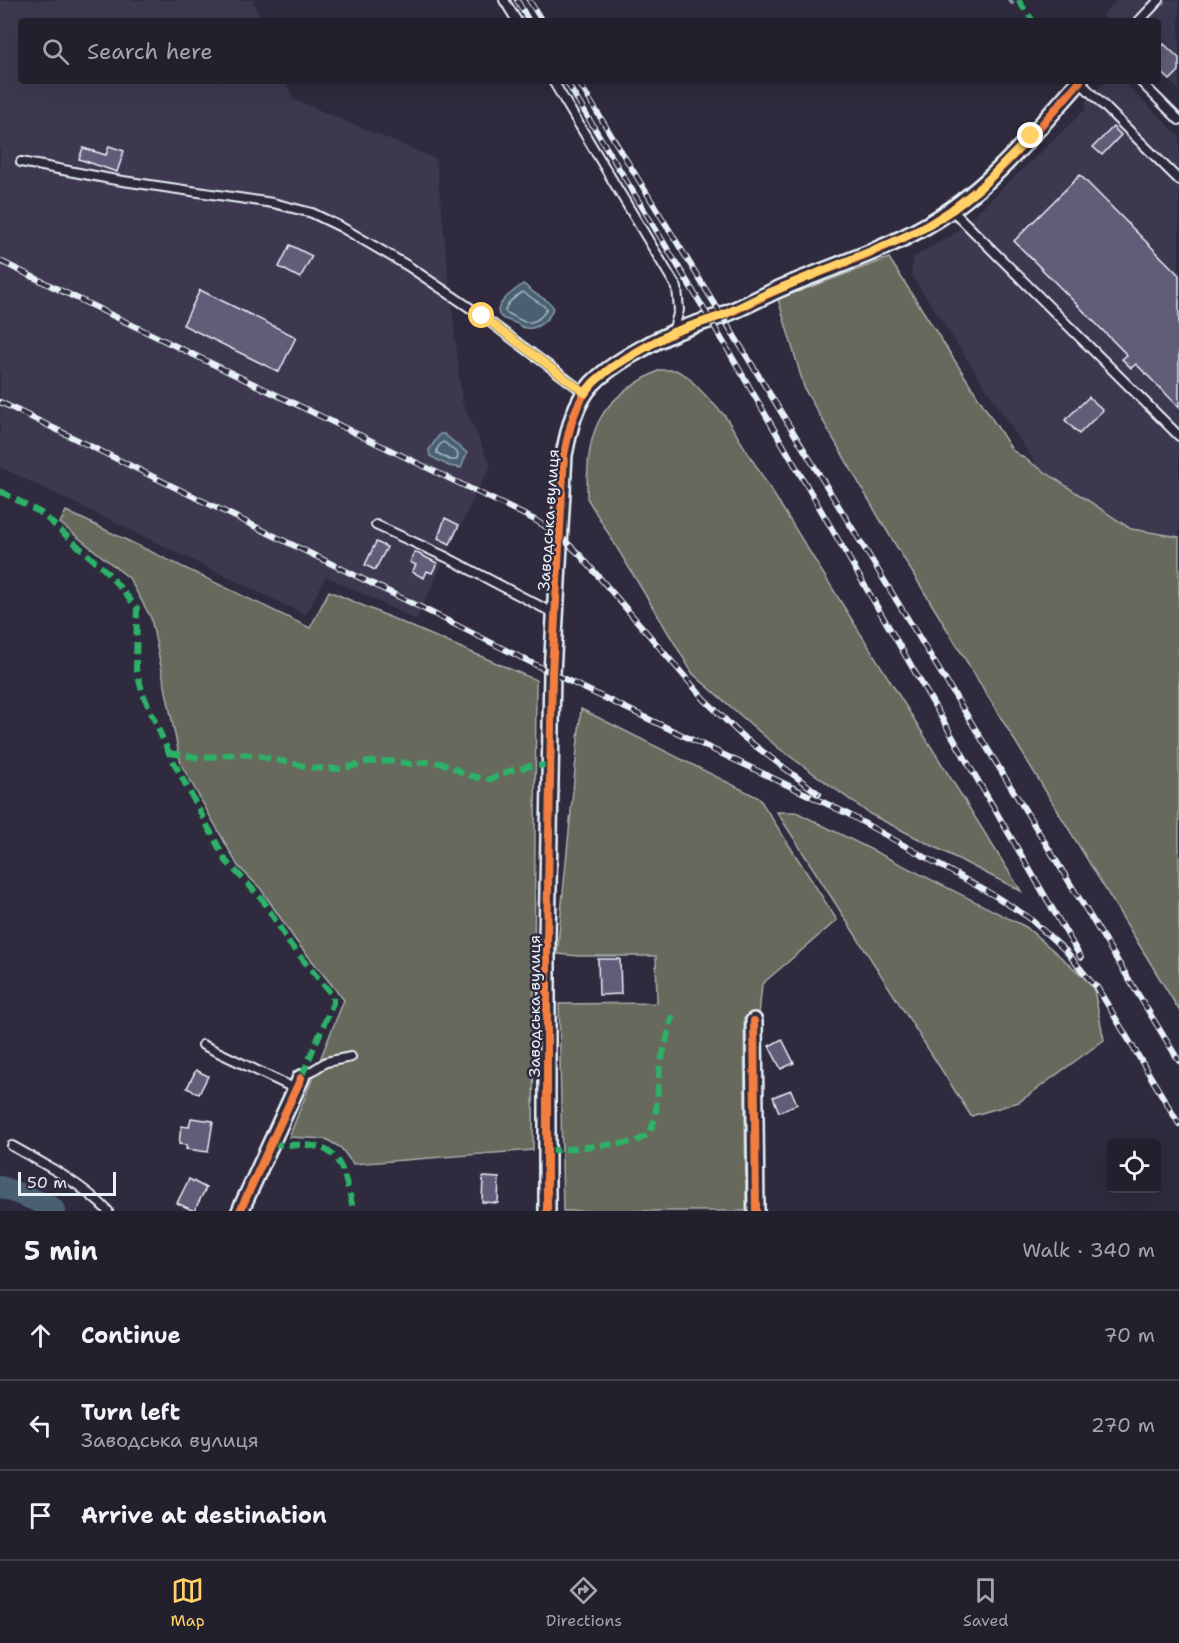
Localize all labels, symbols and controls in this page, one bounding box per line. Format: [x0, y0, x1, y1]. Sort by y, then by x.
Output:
search box [18, 18, 1161, 84]
icon: search [39, 35, 72, 68]
text: Search here [87, 37, 213, 66]
route end [1017, 122, 1043, 148]
route start [468, 302, 494, 328]
street label: Заводська вулиця [533, 448, 564, 592]
street label: Заводська вулиця [524, 935, 545, 1077]
map controls [1107, 1139, 1161, 1193]
button: locate [1107, 1139, 1161, 1193]
scale bar [18, 1169, 116, 1196]
text: 50 m [27, 1172, 67, 1193]
text: 5 min [24, 1233, 98, 1268]
text: Walk · 340 m [1022, 1237, 1155, 1263]
icon: ahead [24, 1319, 57, 1352]
text: Continue [81, 1321, 181, 1350]
text: 70 m [1103, 1322, 1155, 1348]
text: Turn left [81, 1398, 180, 1427]
icon: left [24, 1409, 57, 1442]
text: 270 m [1091, 1412, 1155, 1438]
text: Заводська вулиця [81, 1427, 259, 1453]
icon: arrive [24, 1499, 57, 1532]
text: Arrive at destination [81, 1501, 327, 1530]
tab: Map [171, 1574, 205, 1631]
tab: Directions [546, 1574, 622, 1631]
tab: Saved [963, 1574, 1009, 1631]

